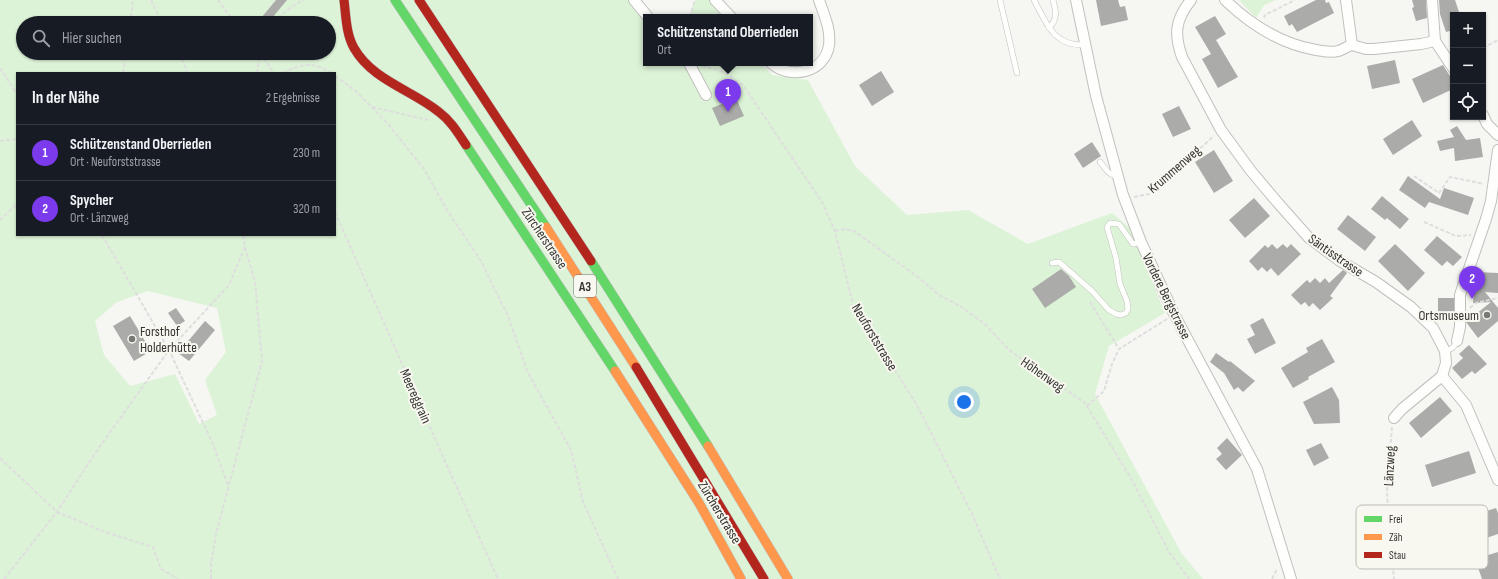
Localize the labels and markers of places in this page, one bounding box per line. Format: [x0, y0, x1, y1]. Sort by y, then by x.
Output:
pin: 1 [715, 79, 741, 112]
pin: 2 [1459, 266, 1485, 299]
place label: Ortsmuseum [1418, 307, 1479, 324]
marker: Ortsmuseum [1482, 310, 1492, 320]
place label: Forsthof Holderhütte [140, 323, 197, 356]
marker: Forsthof Holderhütte [127, 334, 137, 344]

